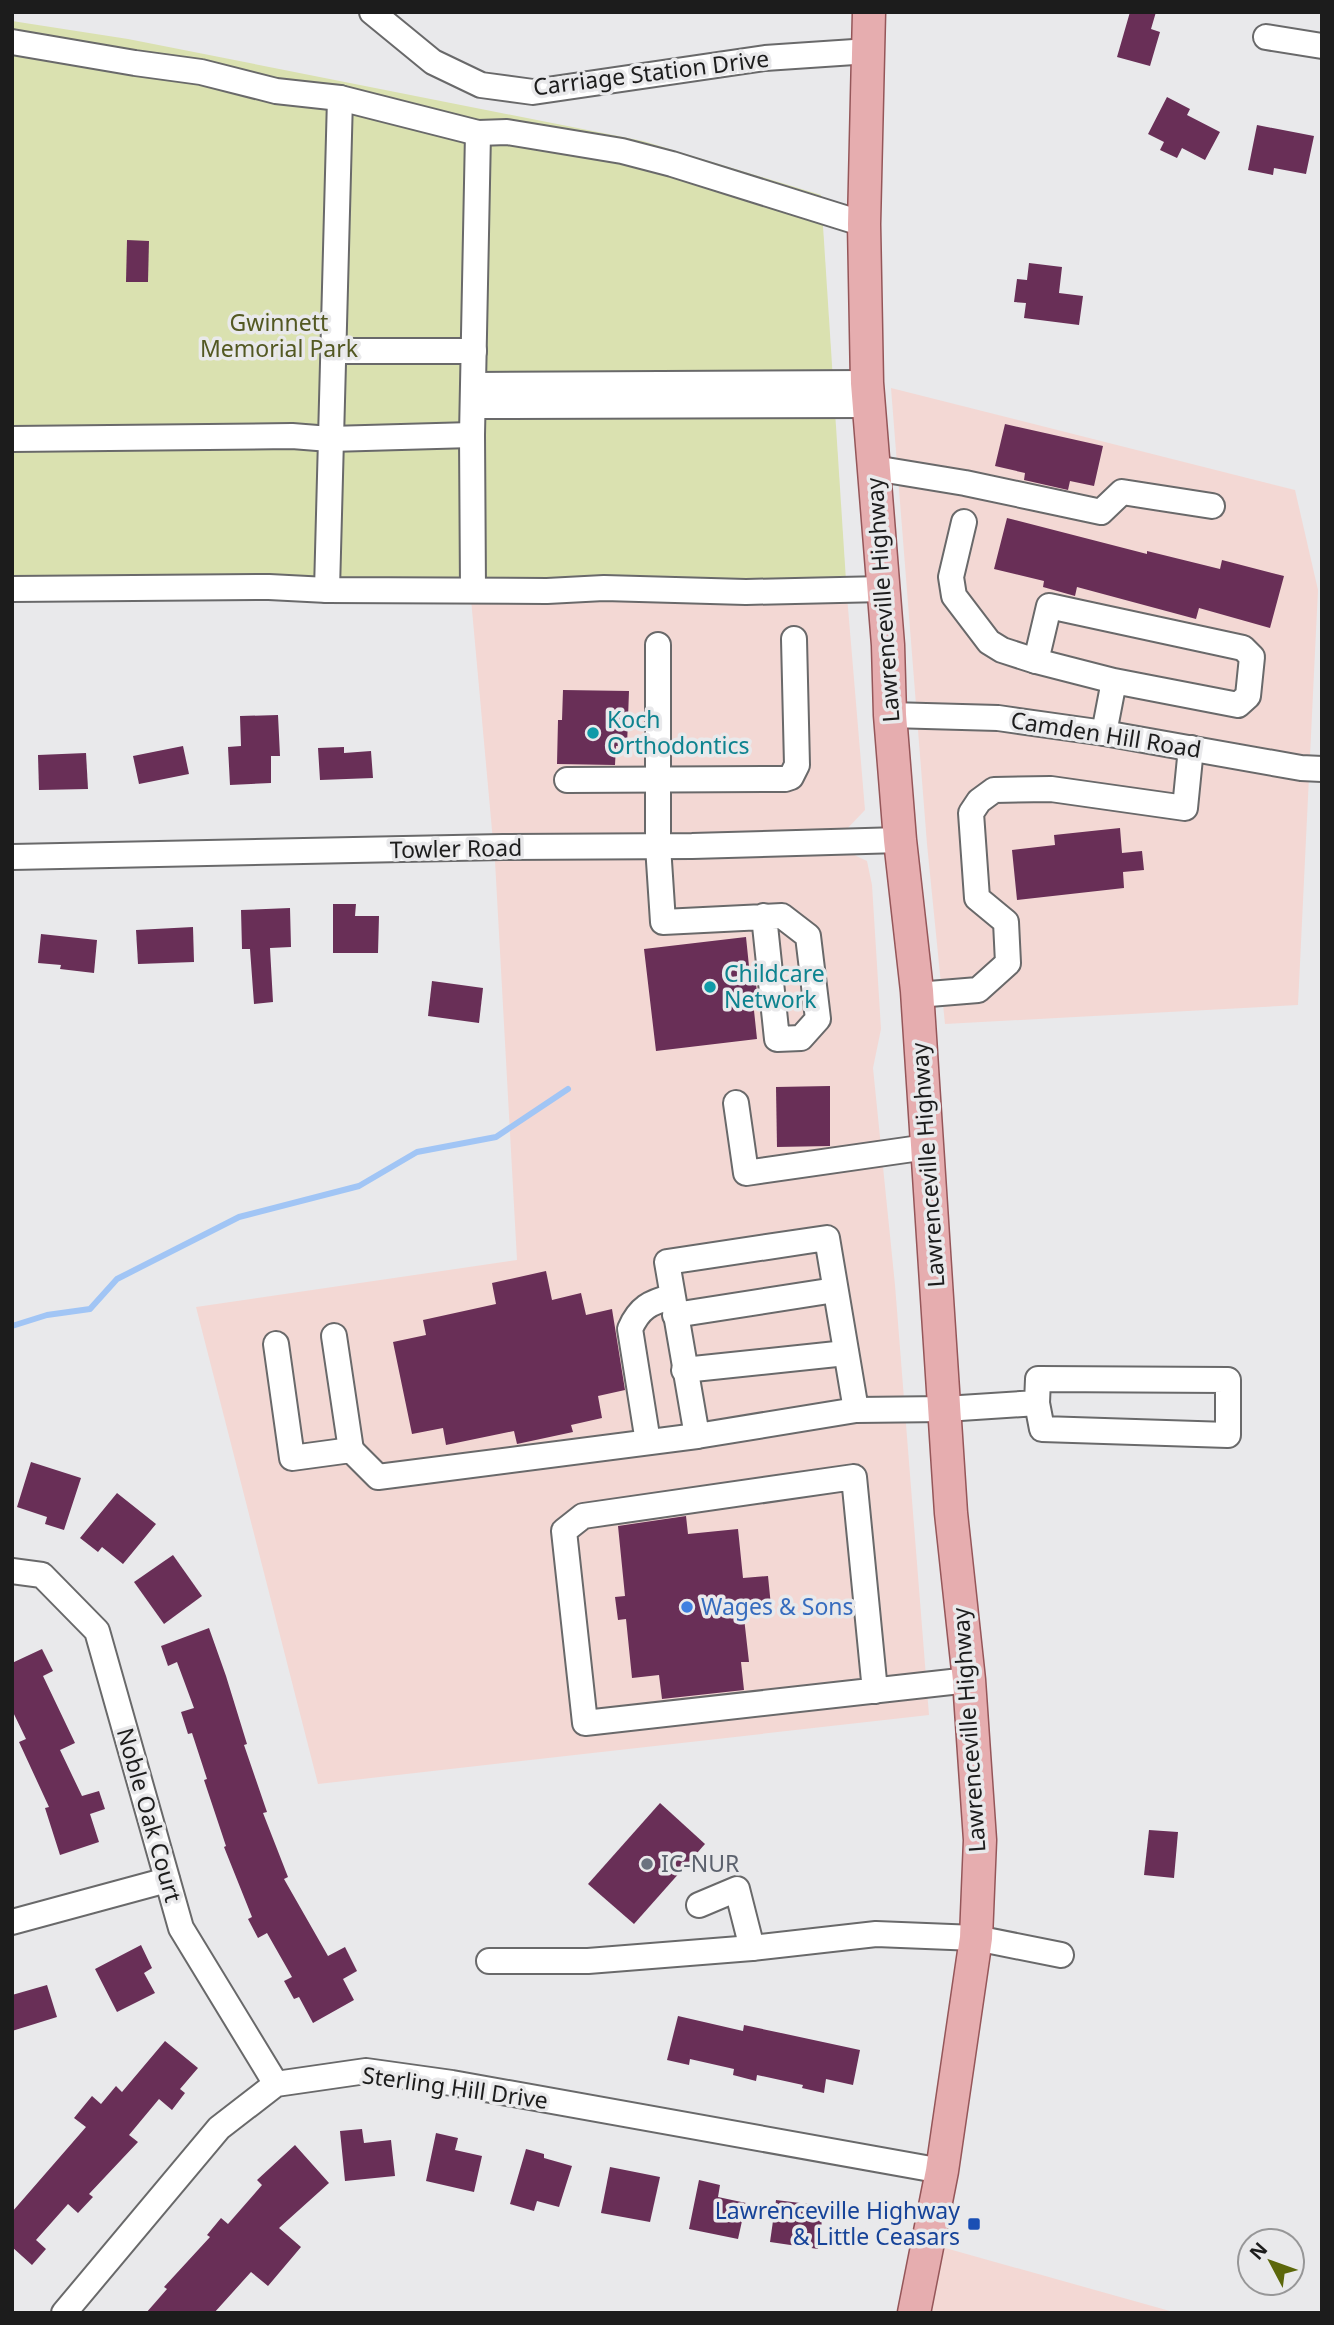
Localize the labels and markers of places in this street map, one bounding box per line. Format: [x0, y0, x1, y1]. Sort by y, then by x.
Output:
place label: Koch Orthodontics [607, 703, 749, 761]
marker: Koch Orthodontics [585, 725, 601, 741]
place label: Childcare Network [724, 957, 825, 1015]
marker: Childcare Network [702, 979, 718, 995]
place label: Wages & Sons [701, 1590, 854, 1622]
marker: Wages & Sons [679, 1599, 695, 1615]
place label: IC-NUR [661, 1847, 739, 1879]
marker: IC-NUR [639, 1856, 655, 1872]
place label: Lawrenceville Highway & Little Ceasars [715, 2194, 960, 2252]
marker: Lawrenceville Highway & Little Ceasars [966, 2216, 982, 2232]

